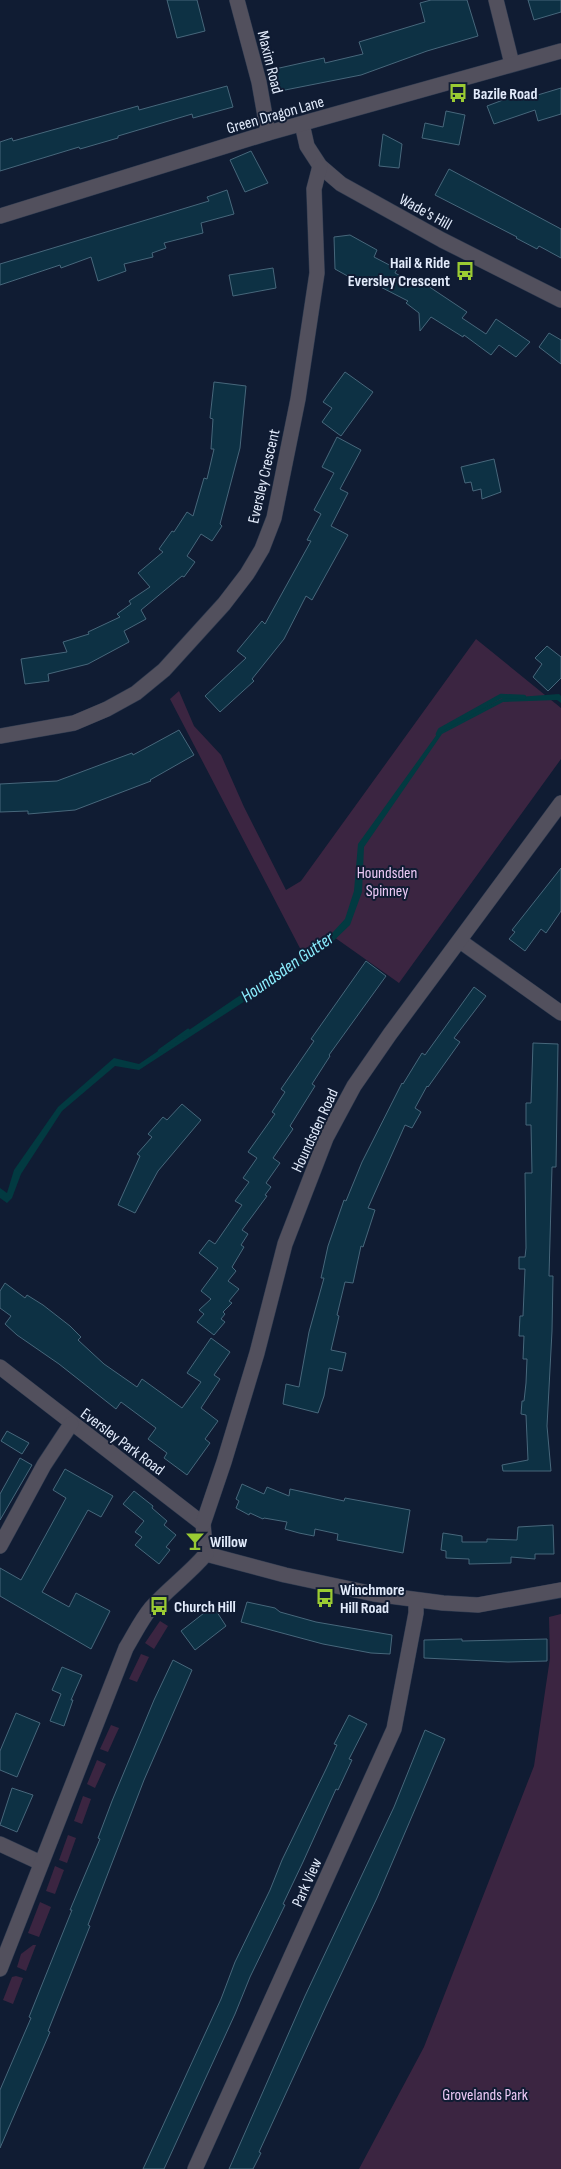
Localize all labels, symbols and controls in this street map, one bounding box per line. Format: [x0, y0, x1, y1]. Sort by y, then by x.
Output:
street label: Maxim Road [253, 29, 287, 96]
bus stop icon: Bazile Road [447, 82, 469, 104]
place label: Bazile Road [473, 85, 537, 104]
street label: Green Dragon Lane [224, 92, 326, 138]
street label: Wade's Hill [396, 190, 455, 234]
place label: Hail & Ride Eversley Crescent [348, 254, 450, 291]
bus stop icon: Hail & Ride Eversley Crescent [454, 260, 476, 282]
street label: Eversley Crescent [244, 427, 285, 525]
park label: Houndsden Spinney [357, 864, 417, 901]
water label: Houndsden Gutter [237, 927, 339, 1007]
street label: Houndsden Road [288, 1086, 343, 1175]
street label: Eversley Park Road [77, 1405, 168, 1480]
bar icon: Willow [184, 1530, 206, 1552]
place label: Willow [210, 1533, 248, 1552]
place label: Winchmore Hill Road [340, 1581, 405, 1618]
bus stop icon: Winchmore Hill Road [314, 1587, 336, 1609]
bus stop icon: Church Hill [148, 1595, 170, 1617]
place label: Church Hill [174, 1598, 236, 1617]
street label: Park View [288, 1855, 327, 1910]
park label: Grovelands Park [442, 2086, 528, 2105]

